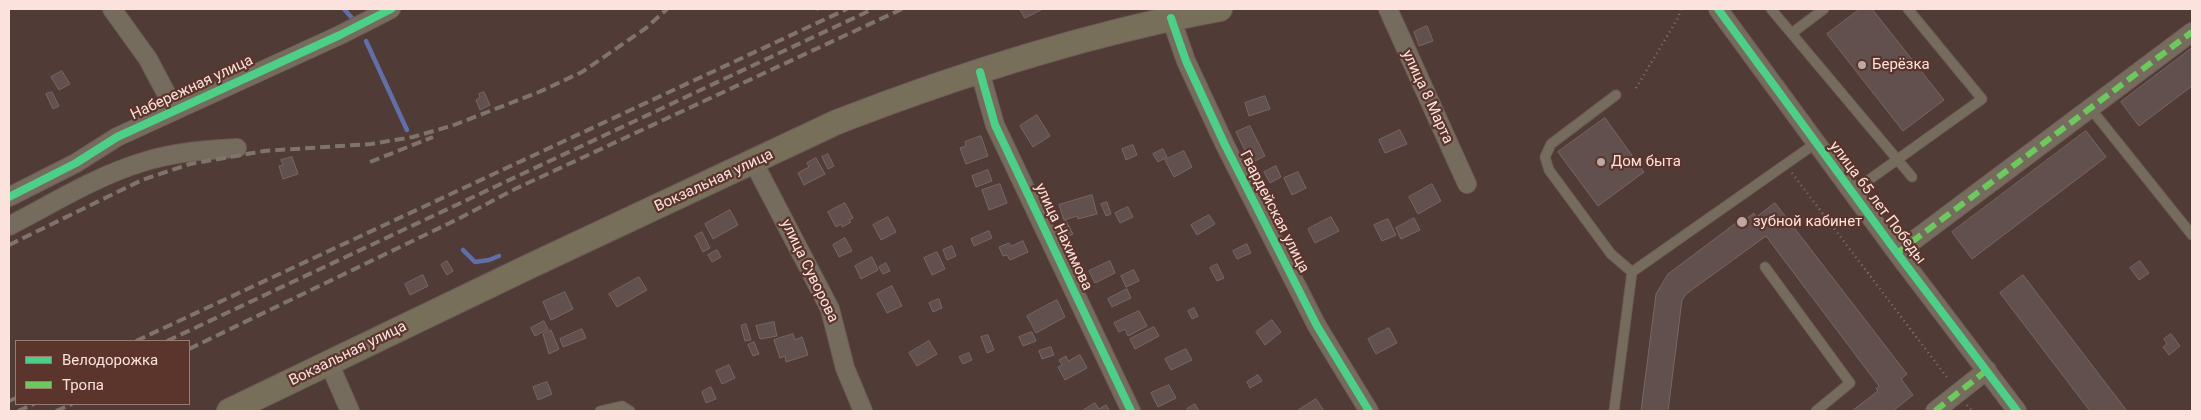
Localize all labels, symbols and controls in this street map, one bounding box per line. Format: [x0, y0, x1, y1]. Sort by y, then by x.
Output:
street label: улица 8 Марта [1397, 47, 1457, 147]
street label: Набережная улица [128, 52, 256, 124]
place label: Берёзка [1872, 56, 1930, 74]
marker: Берёзка [1856, 59, 1868, 71]
street label: улица 65 лет Победы [1825, 138, 1929, 268]
street label: Вокзальная улица [652, 146, 776, 216]
street label: Гвардейская улица [1235, 148, 1313, 276]
place label: Дом быта [1611, 153, 1681, 171]
marker: Дом быта [1595, 156, 1607, 168]
street label: улица Нахимова [1030, 181, 1096, 293]
place label: зубной кабинет [1753, 213, 1862, 231]
marker: зубной кабинет [1735, 215, 1749, 229]
street label: улица Суворова [776, 216, 842, 326]
street label: Вокзальная улица [286, 318, 410, 390]
legend [15, 340, 190, 405]
text: Велодорожка [62, 351, 158, 369]
text: Тропа [62, 376, 104, 394]

